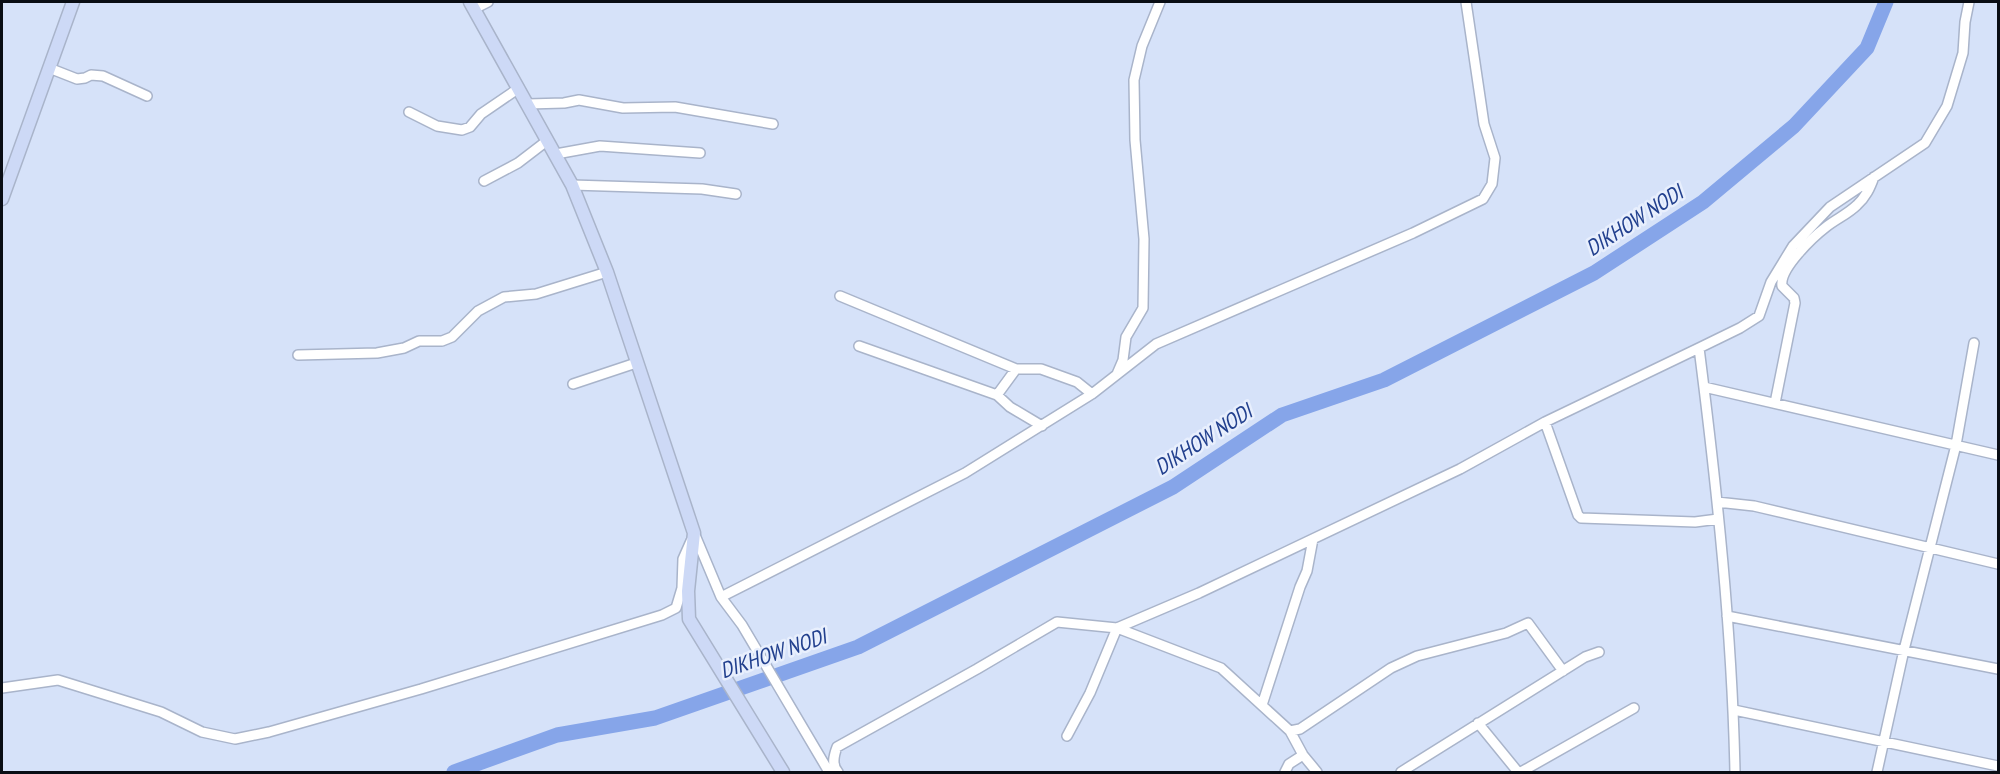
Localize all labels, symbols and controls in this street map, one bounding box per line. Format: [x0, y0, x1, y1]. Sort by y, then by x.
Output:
water label: DIKHOW NODI [1580, 177, 1690, 262]
water label: DIKHOW NODI [1149, 396, 1259, 481]
water label: DIKHOW NODI [716, 621, 833, 684]

